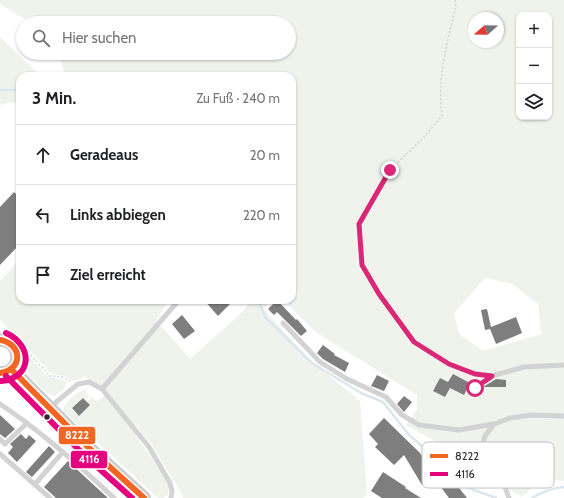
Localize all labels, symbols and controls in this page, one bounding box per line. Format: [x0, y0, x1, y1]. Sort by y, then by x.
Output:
north arrow [468, 12, 504, 48]
map controls [516, 12, 552, 120]
button: + [516, 12, 552, 48]
search box [16, 16, 296, 60]
icon: search [30, 27, 52, 49]
text: Hier suchen [62, 29, 137, 47]
button: − [516, 48, 552, 84]
button: layers [516, 84, 552, 120]
text: 3 Min. [32, 88, 76, 108]
text: Zu Fuß · 240 m [196, 90, 280, 106]
icon: ahead [32, 144, 54, 166]
text: Geradeaus [70, 146, 138, 164]
text: 20 m [250, 147, 280, 163]
route end [381, 161, 399, 179]
icon: left [32, 204, 54, 226]
text: Links abbiegen [70, 206, 166, 224]
text: 220 m [243, 207, 280, 223]
icon: arrive [32, 264, 54, 286]
text: Ziel erreicht [70, 266, 146, 284]
route start [466, 379, 484, 397]
unlabelled marker [42, 412, 52, 422]
line badge: 8222 [58, 426, 96, 445]
text: 8222 [65, 428, 89, 442]
legend [422, 442, 554, 488]
text: 8222 [455, 449, 479, 463]
line badge: 4116 [70, 450, 108, 469]
text: 4116 [78, 452, 100, 466]
text: 4116 [455, 467, 475, 481]

